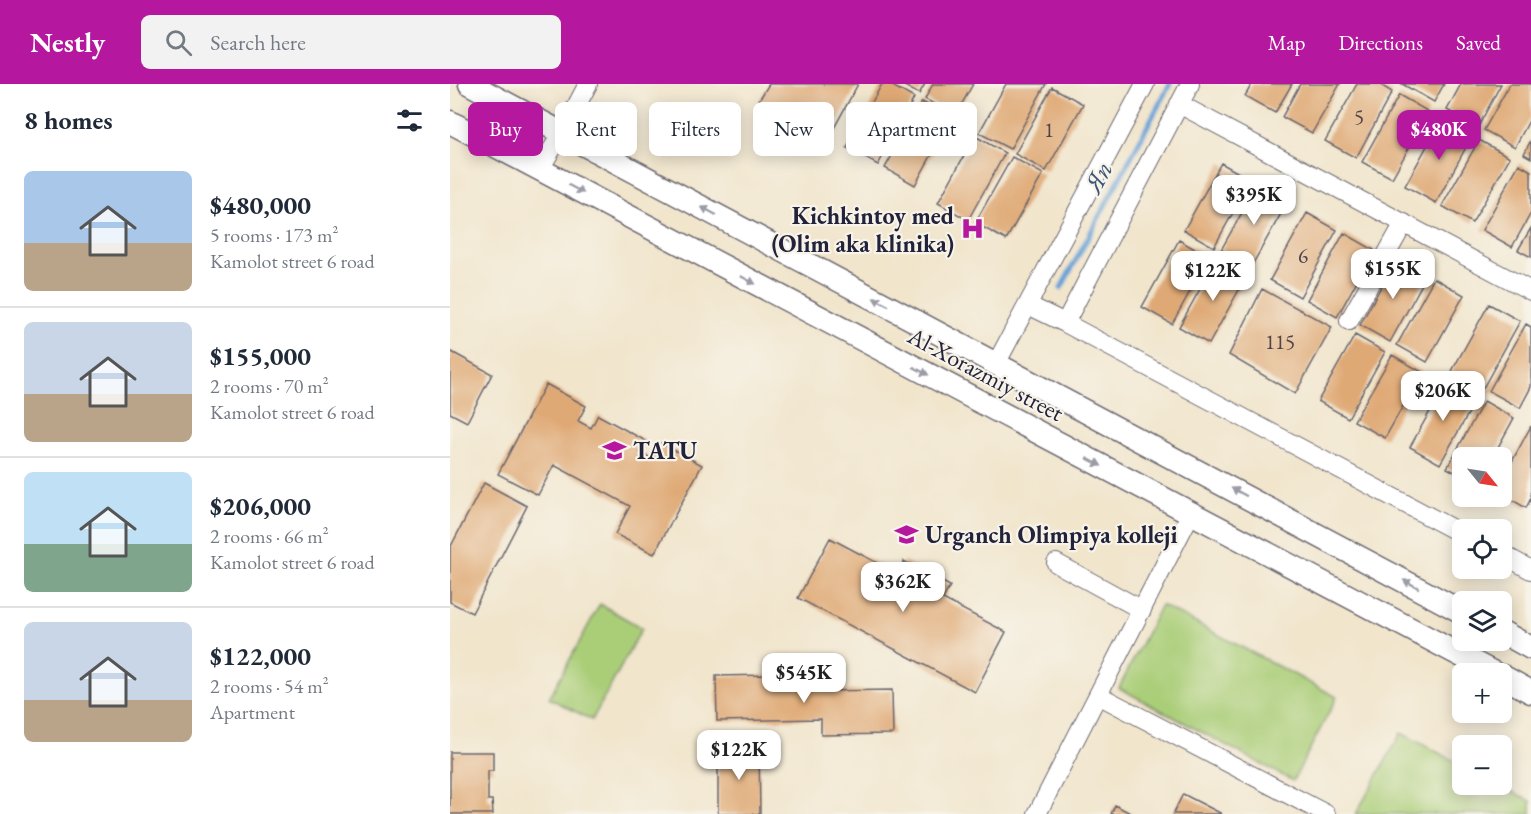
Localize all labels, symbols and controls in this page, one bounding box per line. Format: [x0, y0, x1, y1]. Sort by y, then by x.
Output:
search box [141, 15, 561, 69]
text: Nestly [30, 24, 105, 60]
icon: search [162, 26, 195, 59]
text: Search here [210, 28, 306, 57]
text: Map [1268, 29, 1305, 56]
text: Directions [1338, 29, 1423, 56]
text: Saved [1456, 29, 1501, 56]
chip: Buy [468, 102, 543, 156]
chip: Rent [555, 102, 637, 156]
chip: Filters [649, 102, 741, 156]
chip: New [753, 102, 834, 156]
chip: Apartment [846, 102, 977, 156]
text: 8 homes [24, 103, 113, 137]
house number: 5 [1354, 103, 1364, 130]
icon: filters [393, 104, 426, 137]
pin: $480K [1397, 110, 1481, 161]
house number: 1 [1044, 116, 1054, 143]
text: $480K [1411, 116, 1467, 142]
water label: Яп [1075, 156, 1120, 200]
pin: $395K [1212, 175, 1296, 226]
text: $395K [1226, 181, 1282, 207]
one-way arrow [568, 184, 585, 194]
text: $480,000 [210, 188, 311, 222]
icon: home [72, 195, 144, 267]
place label: Kichkintoy med (Olim aka klinika) [771, 200, 955, 259]
one-way arrow [700, 206, 717, 216]
hospital icon: Kichkintoy med (Olim aka klinika) [959, 216, 985, 242]
text: 5 rooms · 173 m² [210, 222, 338, 248]
house number: 6 [1298, 242, 1308, 269]
text: Kamolot street 6 road [210, 248, 375, 274]
pin: $155K [1351, 249, 1435, 300]
pin: $122K [1171, 251, 1255, 302]
text: $155K [1365, 255, 1421, 281]
text: $122K [1185, 257, 1241, 283]
one-way arrow [740, 275, 757, 285]
one-way arrow [873, 297, 890, 307]
street label: Al-Xorazmiy street [902, 319, 1070, 428]
house number: 115 [1265, 328, 1295, 355]
text: $155,000 [210, 339, 311, 373]
icon: home [72, 346, 144, 418]
one-way arrow [913, 366, 930, 376]
pin: $206K [1401, 371, 1485, 422]
text: 2 rooms · 70 m² [210, 373, 329, 399]
text: $206K [1415, 377, 1471, 403]
text: Kamolot street 6 road [210, 399, 375, 425]
place label: TATU [633, 435, 697, 466]
school or university icon: TATU [602, 437, 628, 463]
north arrow [1452, 447, 1512, 507]
map controls [1452, 447, 1512, 795]
one-way arrow [1085, 457, 1102, 467]
one-way arrow [1230, 487, 1247, 497]
text: $206,000 [210, 489, 311, 523]
icon: home [72, 496, 144, 568]
place label: Urganch Olimpiya kolleji [925, 519, 1178, 551]
button: locate [1452, 519, 1512, 579]
school or university icon: Urganch Olimpiya kolleji [894, 521, 920, 547]
text: 2 rooms · 66 m² [210, 523, 329, 549]
text: Kamolot street 6 road [210, 549, 375, 575]
pin: $362K [861, 562, 945, 613]
text: $362K [875, 568, 931, 594]
one-way arrow [1402, 579, 1419, 589]
button: layers [1452, 591, 1512, 651]
text: $122,000 [210, 639, 311, 673]
icon: home [72, 646, 144, 718]
pin: $545K [762, 653, 846, 704]
text: $545K [776, 659, 832, 685]
button: + [1452, 663, 1512, 723]
text: 2 rooms · 54 m² [210, 673, 329, 699]
text: Apartment [210, 699, 295, 725]
pin: $122K [697, 730, 781, 781]
button: − [1452, 735, 1512, 795]
text: $122K [711, 736, 767, 762]

